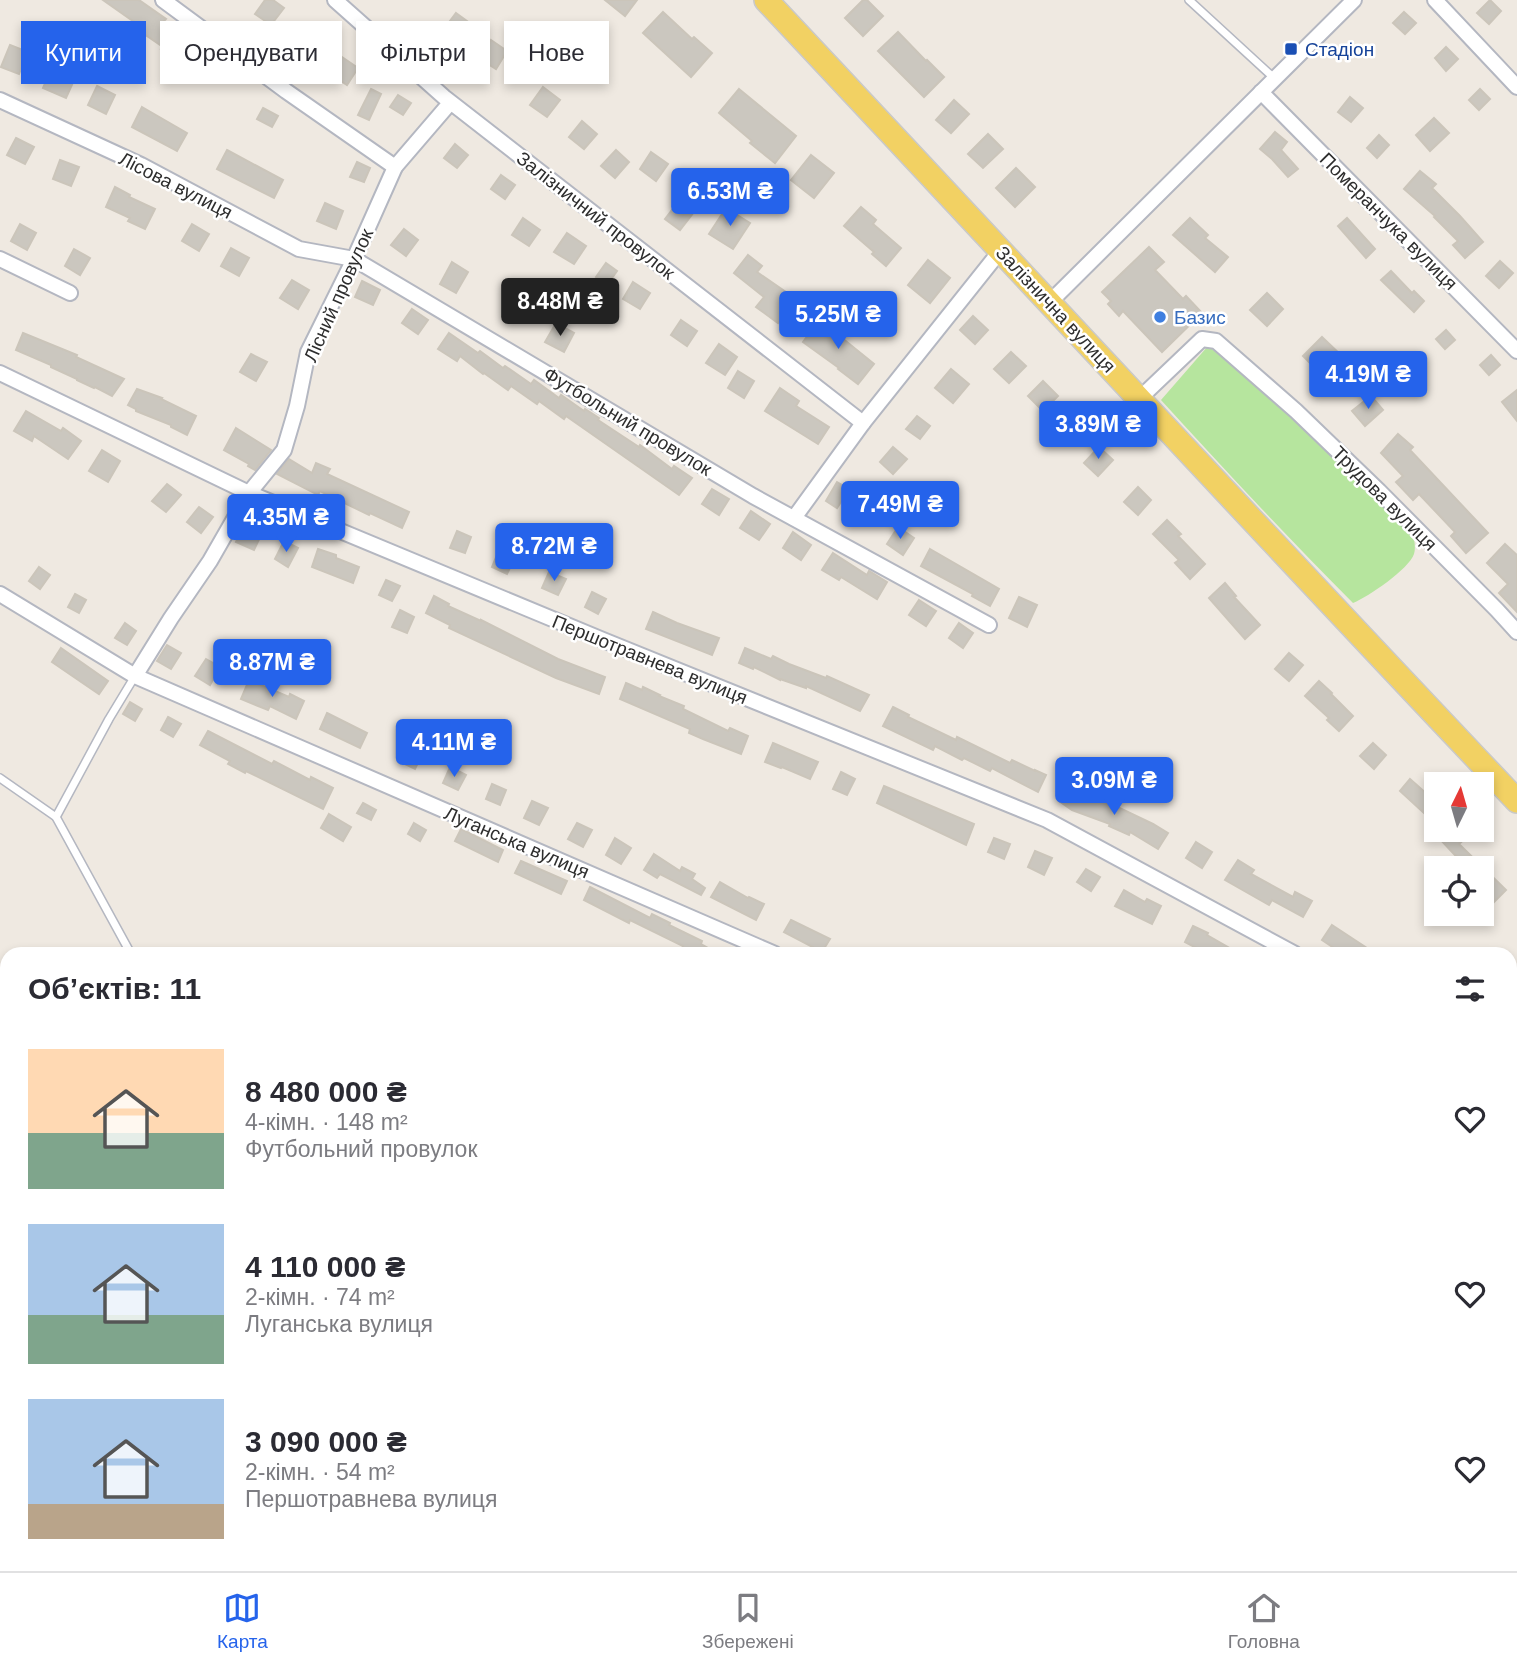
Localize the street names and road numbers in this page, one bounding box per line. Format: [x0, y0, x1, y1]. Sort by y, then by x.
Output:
street label: Залізничний провулок [513, 147, 679, 284]
street label: Лісова вулиця [116, 148, 236, 223]
street label: Померанчука вулиця [1316, 148, 1462, 294]
street label: Лісний провулок [300, 225, 378, 365]
street label: Залізнична вулиця [992, 242, 1120, 377]
street label: Футбольний провулок [540, 363, 716, 480]
street label: Трудова вулиця [1328, 442, 1441, 555]
street label: Першотравнева вулиця [549, 611, 750, 708]
street label: Луганська вулиця [441, 802, 592, 882]

